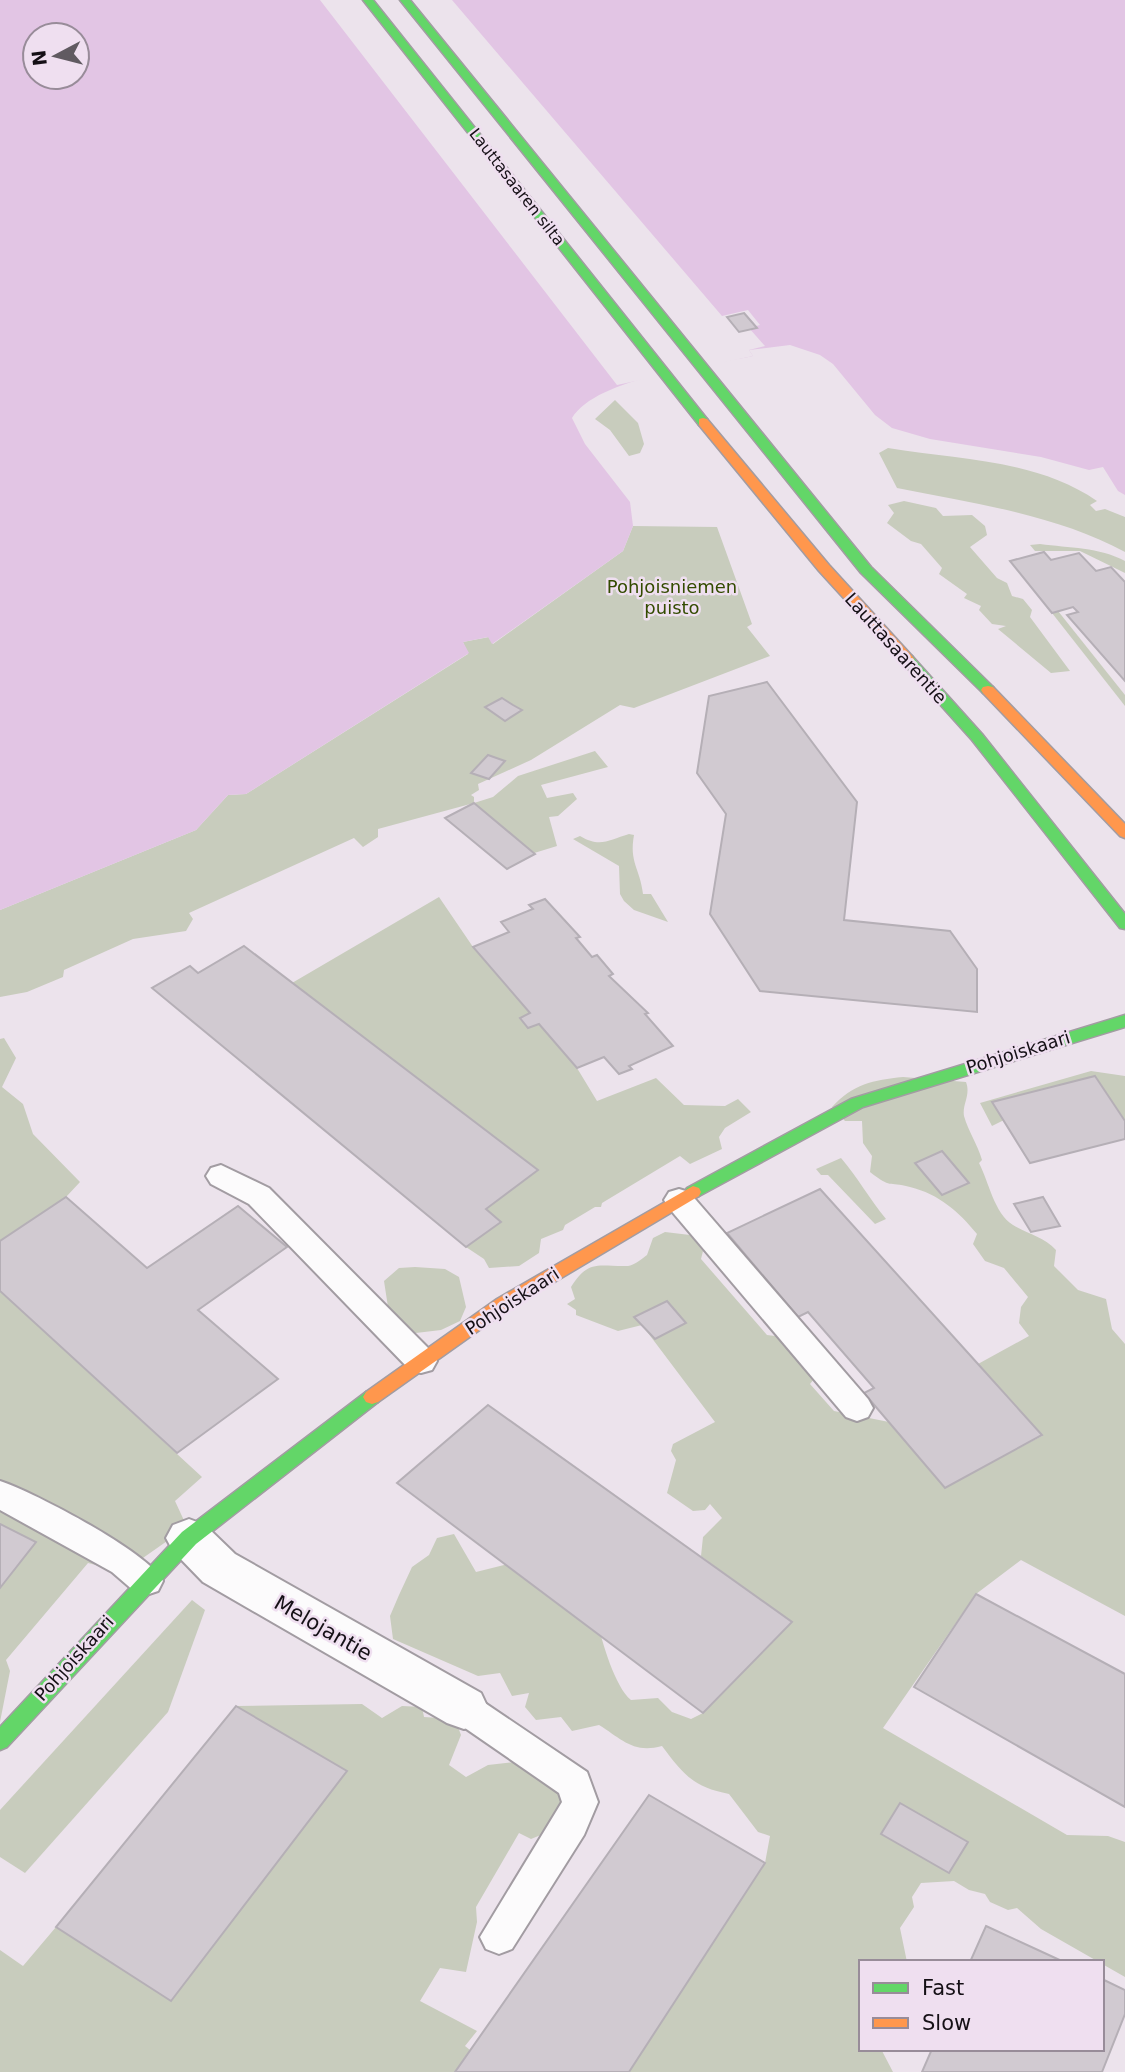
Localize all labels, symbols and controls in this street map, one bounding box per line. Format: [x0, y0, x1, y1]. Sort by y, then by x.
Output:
north arrow [21, 21, 91, 91]
text: N [27, 49, 51, 67]
street label: Lauttasaaren silta [465, 125, 569, 249]
park label: Pohjoisniemen puisto [607, 576, 737, 618]
street label: Lauttasaarentie [841, 588, 951, 708]
street label: Pohjoiskaari [963, 1026, 1073, 1078]
street label: Pohjoiskaari [461, 1263, 563, 1339]
street label: Melojantie [270, 1590, 376, 1666]
street label: Pohjoiskaari [30, 1611, 118, 1705]
legend [859, 1960, 1104, 2051]
text: Fast [922, 1976, 964, 2000]
text: Slow [922, 2011, 971, 2035]

